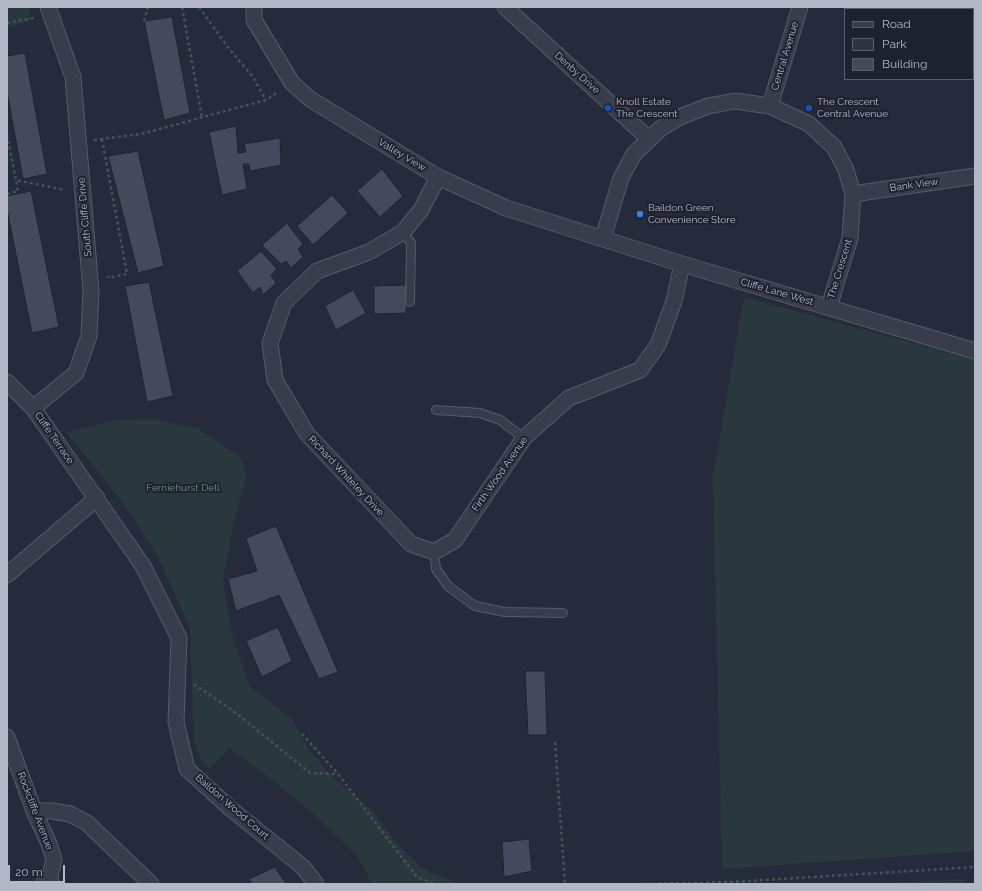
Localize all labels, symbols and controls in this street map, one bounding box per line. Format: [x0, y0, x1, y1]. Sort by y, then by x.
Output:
legend [844, 8, 974, 80]
text: Road [882, 17, 911, 31]
street label: Central Avenue [769, 20, 801, 92]
text: Park [882, 37, 907, 51]
street label: Denby Drive [552, 50, 602, 96]
text: Building [882, 57, 928, 71]
place label: Knoll Estate The Crescent [616, 96, 678, 120]
place label: The Crescent Central Avenue [817, 96, 888, 120]
marker: Knoll Estate The Crescent [603, 103, 613, 113]
marker: The Crescent Central Avenue [804, 103, 814, 113]
street label: Valley View [376, 136, 428, 174]
street label: Bank View [889, 176, 939, 194]
street label: South Cliffe Drive [76, 177, 94, 257]
place label: Baildon Green Convenience Store [648, 202, 736, 226]
marker: Baildon Green Convenience Store [635, 209, 645, 219]
street label: The Crescent [825, 238, 855, 300]
street label: Cliffe Lane West [739, 276, 815, 308]
street label: Cliffe Terrace [32, 410, 76, 466]
street label: Richard Whiteley Drive [306, 433, 386, 519]
street label: Firth Wood Avenue [470, 434, 530, 514]
park label: Ferniehurst Dell [146, 482, 220, 494]
street label: Rockcliffe Avenue [15, 770, 55, 852]
street label: Baildon Wood Court [193, 772, 271, 842]
scale bar [10, 857, 67, 883]
text: 20 m [15, 865, 43, 879]

